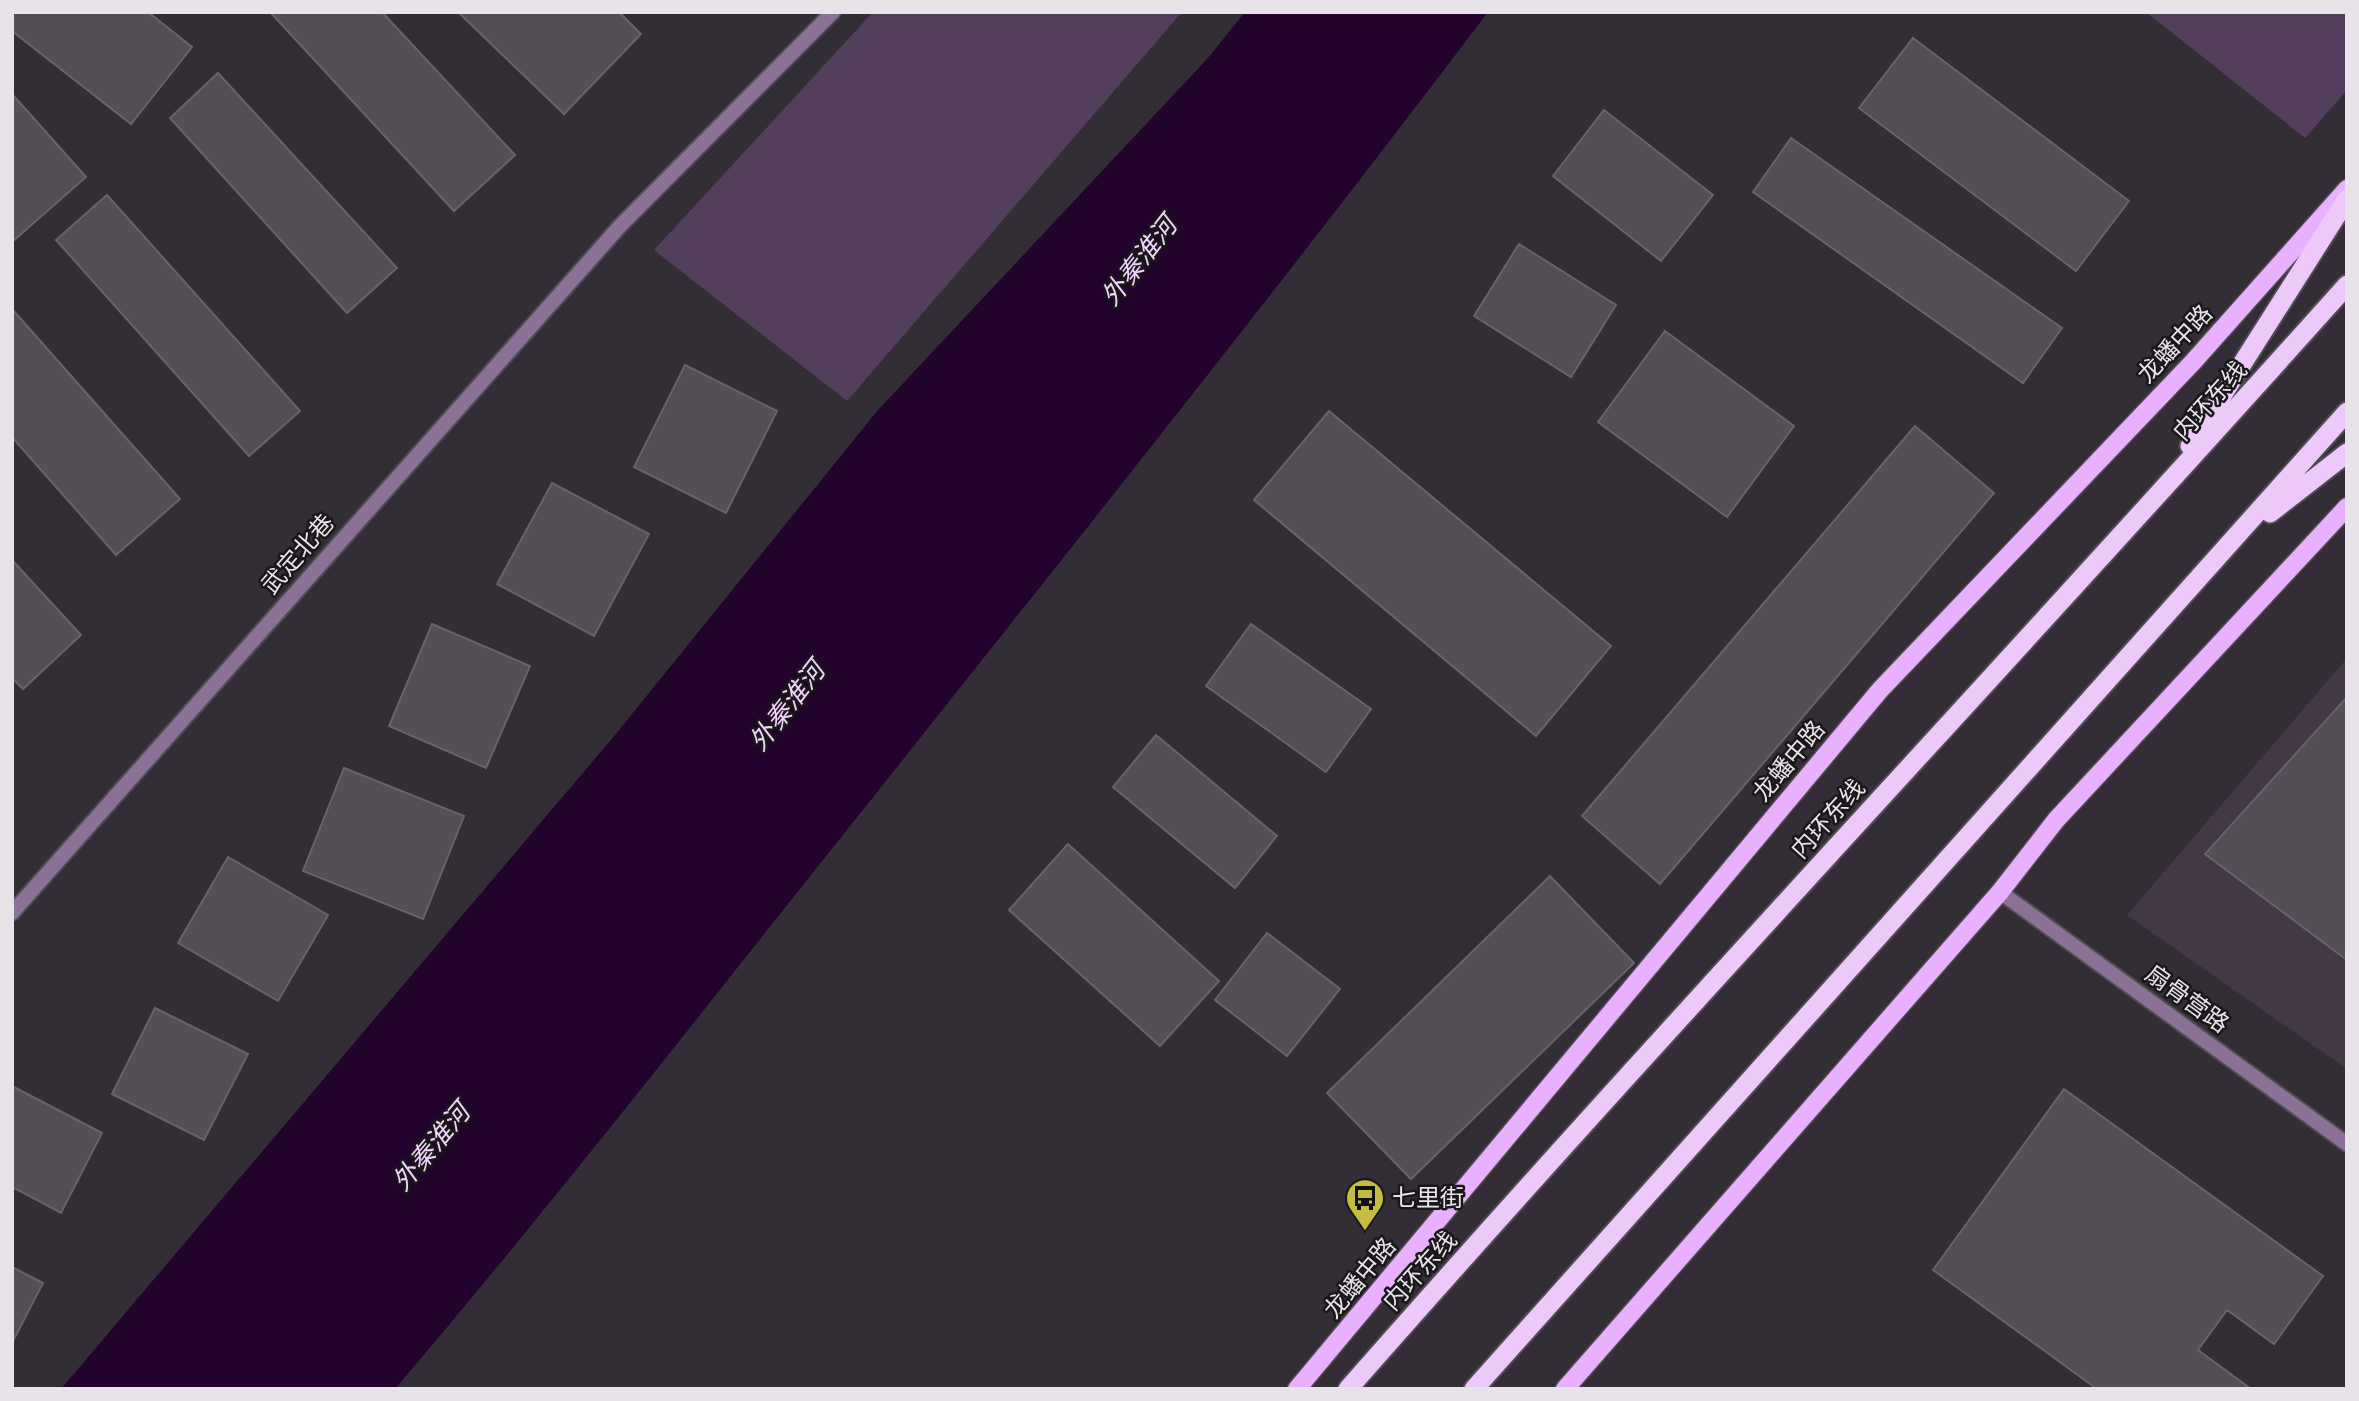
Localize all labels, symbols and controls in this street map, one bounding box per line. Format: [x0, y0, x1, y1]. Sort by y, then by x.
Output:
water label: 外秦淮河 [1095, 207, 1187, 312]
street label: 龙蟠中路 [2132, 299, 2218, 389]
street label: 内环东线 [2167, 356, 2253, 446]
street label: 武定北巷 [256, 509, 340, 599]
water label: 外秦淮河 [743, 652, 835, 757]
street label: 龙蟠中路 [1747, 715, 1831, 807]
street label: 内环东线 [1785, 774, 1871, 864]
street label: 扇骨营路 [2140, 959, 2234, 1039]
water label: 外秦淮河 [386, 1094, 480, 1197]
bus stop icon: 七里街 [1344, 1177, 1386, 1232]
place label: 七里街 [1392, 1184, 1464, 1212]
street label: 内环东线 [1377, 1226, 1463, 1316]
street label: 龙蟠中路 [1318, 1232, 1402, 1324]

